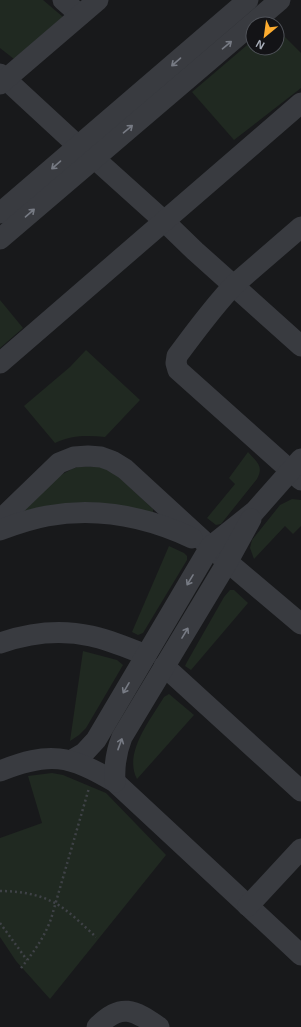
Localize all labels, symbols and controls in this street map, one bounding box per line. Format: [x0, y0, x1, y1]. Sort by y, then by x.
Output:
north arrow [245, 16, 285, 56]
text: N [254, 38, 267, 52]
one-way arrow [222, 40, 233, 49]
one-way arrow [171, 57, 181, 66]
one-way arrow [123, 124, 134, 133]
one-way arrow [51, 160, 61, 169]
one-way arrow [24, 209, 35, 218]
one-way arrow [186, 574, 194, 586]
one-way arrow [181, 627, 189, 639]
one-way arrow [122, 682, 130, 694]
one-way arrow [116, 738, 124, 750]

